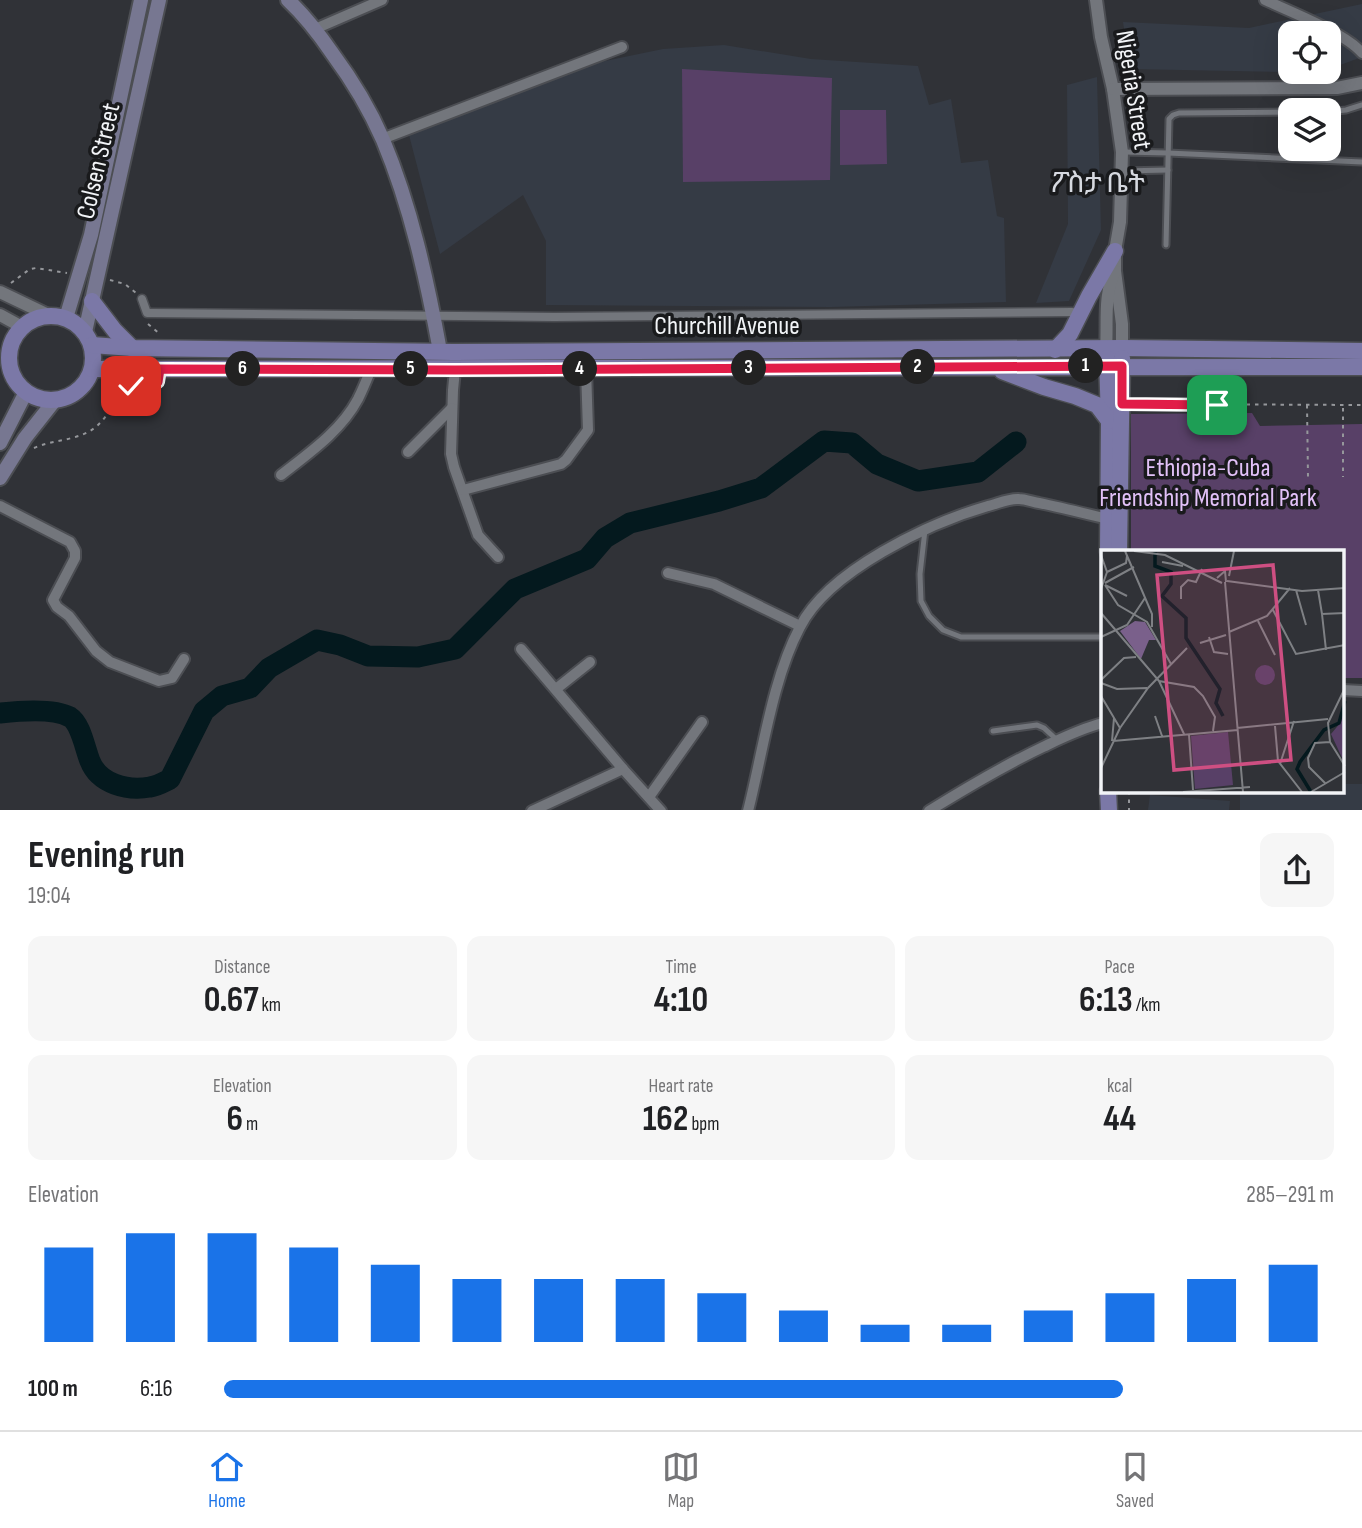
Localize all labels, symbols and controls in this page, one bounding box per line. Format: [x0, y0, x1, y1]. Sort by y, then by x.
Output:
map controls [1278, 21, 1341, 161]
button: locate [1278, 21, 1341, 84]
street label: Nigeria Street [1108, 28, 1158, 152]
button: layers [1278, 98, 1341, 161]
street label: Colsen Street [71, 100, 127, 222]
district label: ፖስታ ቤት [1051, 167, 1145, 200]
street label: Churchill Avenue [654, 311, 800, 342]
pin: 1 [1068, 348, 1104, 384]
pin: 3 [732, 350, 766, 386]
pin: 2 [900, 350, 936, 384]
pin: 6 [226, 352, 260, 386]
pin: 5 [394, 352, 428, 386]
pin: 4 [562, 352, 598, 386]
text: 1 [1082, 354, 1089, 377]
text: 2 [913, 355, 922, 378]
pin [101, 356, 161, 416]
text: 3 [744, 356, 753, 379]
text: 6 [238, 357, 247, 380]
text: 5 [406, 357, 415, 380]
text: 4 [575, 357, 584, 380]
icon: check [112, 367, 150, 405]
pin [1187, 375, 1247, 435]
icon: arrive [1198, 386, 1236, 424]
park label: Ethiopia-Cuba Friendship Memorial Park [1099, 453, 1317, 514]
inset map [1101, 550, 1344, 793]
text: Evening run [28, 833, 185, 878]
button: share [1260, 833, 1334, 907]
text: 19:04 [28, 882, 70, 910]
text: Distance [214, 956, 270, 979]
text: Time [665, 956, 697, 979]
text: Pace [1105, 956, 1135, 979]
text: 0.67 [204, 979, 259, 1022]
text: 4:10 [654, 979, 708, 1022]
text: 6:13 [1079, 979, 1133, 1022]
text: km [259, 994, 281, 1017]
text: /km [1133, 994, 1160, 1017]
text: Elevation [213, 1075, 272, 1098]
text: Heart rate [649, 1075, 713, 1098]
text: kcal [1107, 1075, 1132, 1098]
text: 6 [226, 1098, 243, 1141]
text: 162 [643, 1098, 688, 1141]
text: 44 [1103, 1098, 1136, 1141]
text: m [243, 1113, 258, 1136]
text: bpm [688, 1113, 719, 1136]
text: Elevation [28, 1181, 99, 1209]
text: 285–291 m [1246, 1181, 1334, 1209]
text: 100 m [28, 1375, 78, 1403]
text: 6:16 [140, 1375, 173, 1403]
tab: Home [208, 1448, 246, 1513]
tab: Map [662, 1448, 700, 1513]
tab: Saved [1116, 1448, 1154, 1513]

